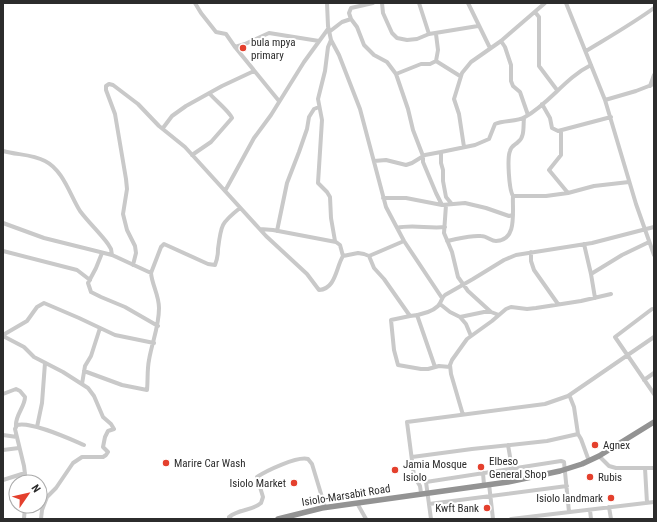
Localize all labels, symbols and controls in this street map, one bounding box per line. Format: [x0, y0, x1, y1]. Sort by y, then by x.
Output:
place label: bula mpya primary [251, 36, 295, 62]
marker: bula mpya primary [238, 43, 248, 53]
place label: Agnex [603, 439, 630, 452]
marker: Agnex [590, 440, 600, 450]
place label: Elbeso General Shop [489, 455, 547, 481]
place label: Marire Car Wash [174, 457, 246, 470]
marker: Marire Car Wash [161, 458, 171, 468]
place label: Jamia Mosque Isiolo [403, 458, 467, 484]
marker: Elbeso General Shop [476, 462, 486, 472]
marker: Jamia Mosque Isiolo [390, 465, 400, 475]
place label: Rubis [598, 471, 622, 484]
marker: Rubis [585, 472, 595, 482]
north arrow [8, 474, 48, 514]
place label: Isiolo Market [229, 477, 286, 490]
marker: Isiolo Market [289, 478, 299, 488]
text: N [29, 482, 43, 495]
street label: Isiolo-Marsabit Road [301, 482, 391, 509]
place label: Isiolo landmark [536, 492, 603, 505]
marker: Isiolo landmark [606, 493, 616, 503]
place label: Kwft Bank [435, 502, 479, 515]
marker: Kwft Bank [482, 503, 492, 513]

